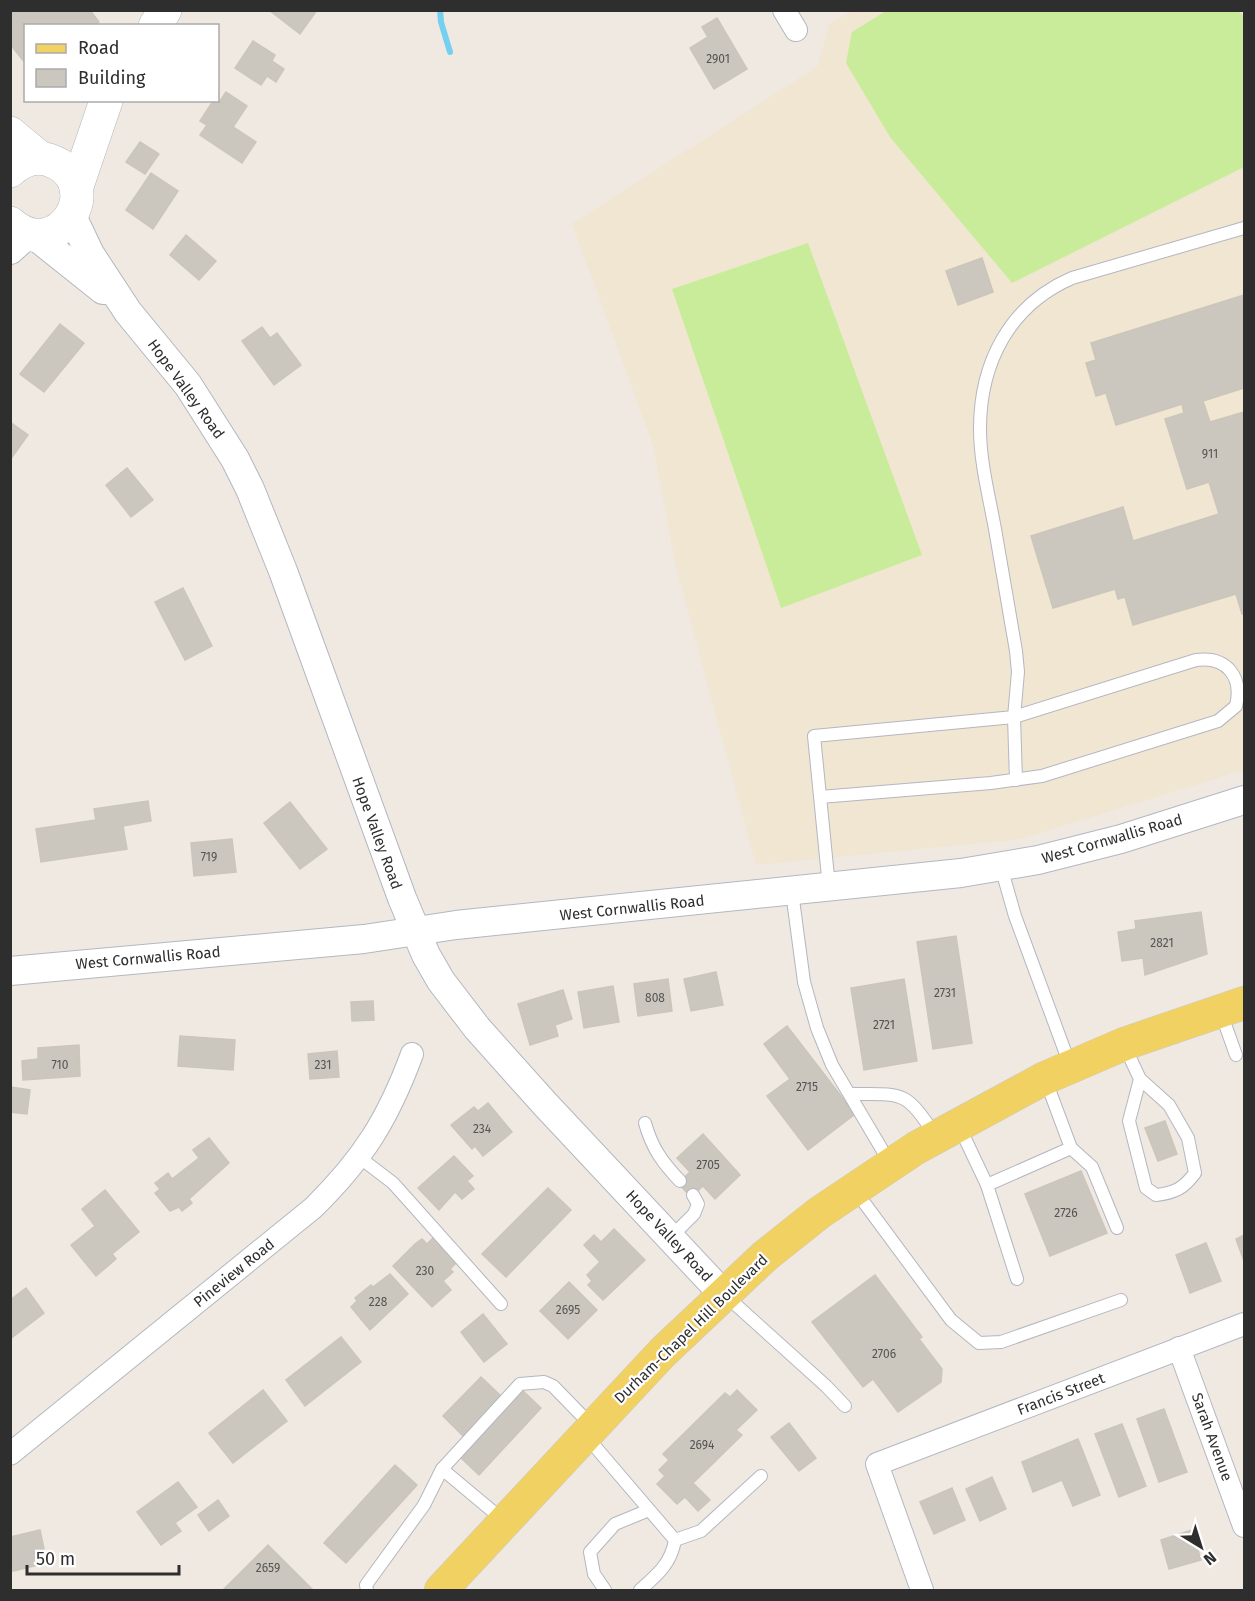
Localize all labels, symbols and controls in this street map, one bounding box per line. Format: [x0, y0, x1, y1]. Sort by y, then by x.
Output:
legend [24, 24, 219, 102]
text: Road [78, 37, 120, 59]
house number: 2901 [706, 52, 730, 66]
text: Building [78, 67, 146, 89]
street label: Hope Valley Road [144, 336, 228, 442]
house number: 911 [1202, 447, 1218, 461]
street label: Hope Valley Road [348, 774, 406, 892]
street label: West Cornwallis Road [1040, 810, 1184, 868]
house number: 719 [201, 850, 217, 864]
street label: West Cornwallis Road [559, 891, 705, 925]
house number: 2821 [1150, 936, 1174, 950]
street label: West Cornwallis Road [75, 943, 221, 973]
house number: 2731 [934, 986, 956, 1000]
house number: 808 [645, 991, 665, 1005]
house number: 2721 [873, 1018, 895, 1032]
house number: 710 [51, 1058, 69, 1072]
house number: 231 [315, 1058, 331, 1072]
house number: 2715 [796, 1080, 818, 1094]
house number: 234 [473, 1122, 492, 1136]
house number: 2705 [696, 1158, 720, 1172]
street label: Hope Valley Road [622, 1187, 716, 1285]
house number: 2726 [1054, 1206, 1078, 1220]
street label: Pineview Road [190, 1235, 278, 1311]
street label: Durham-Chapel Hill Boulevard [610, 1251, 772, 1407]
house number: 230 [416, 1264, 435, 1278]
house number: 228 [369, 1295, 388, 1309]
house number: 2695 [556, 1303, 580, 1317]
house number: 2706 [872, 1347, 896, 1361]
street label: Francis Street [1015, 1369, 1108, 1419]
street label: Sarah Avenue [1188, 1391, 1236, 1483]
house number: 2694 [690, 1438, 715, 1452]
north arrow [1171, 1517, 1231, 1577]
scale bar [27, 1538, 178, 1576]
text: 50 m [36, 1548, 75, 1570]
text: N [1200, 1548, 1220, 1569]
house number: 2659 [256, 1561, 280, 1575]

